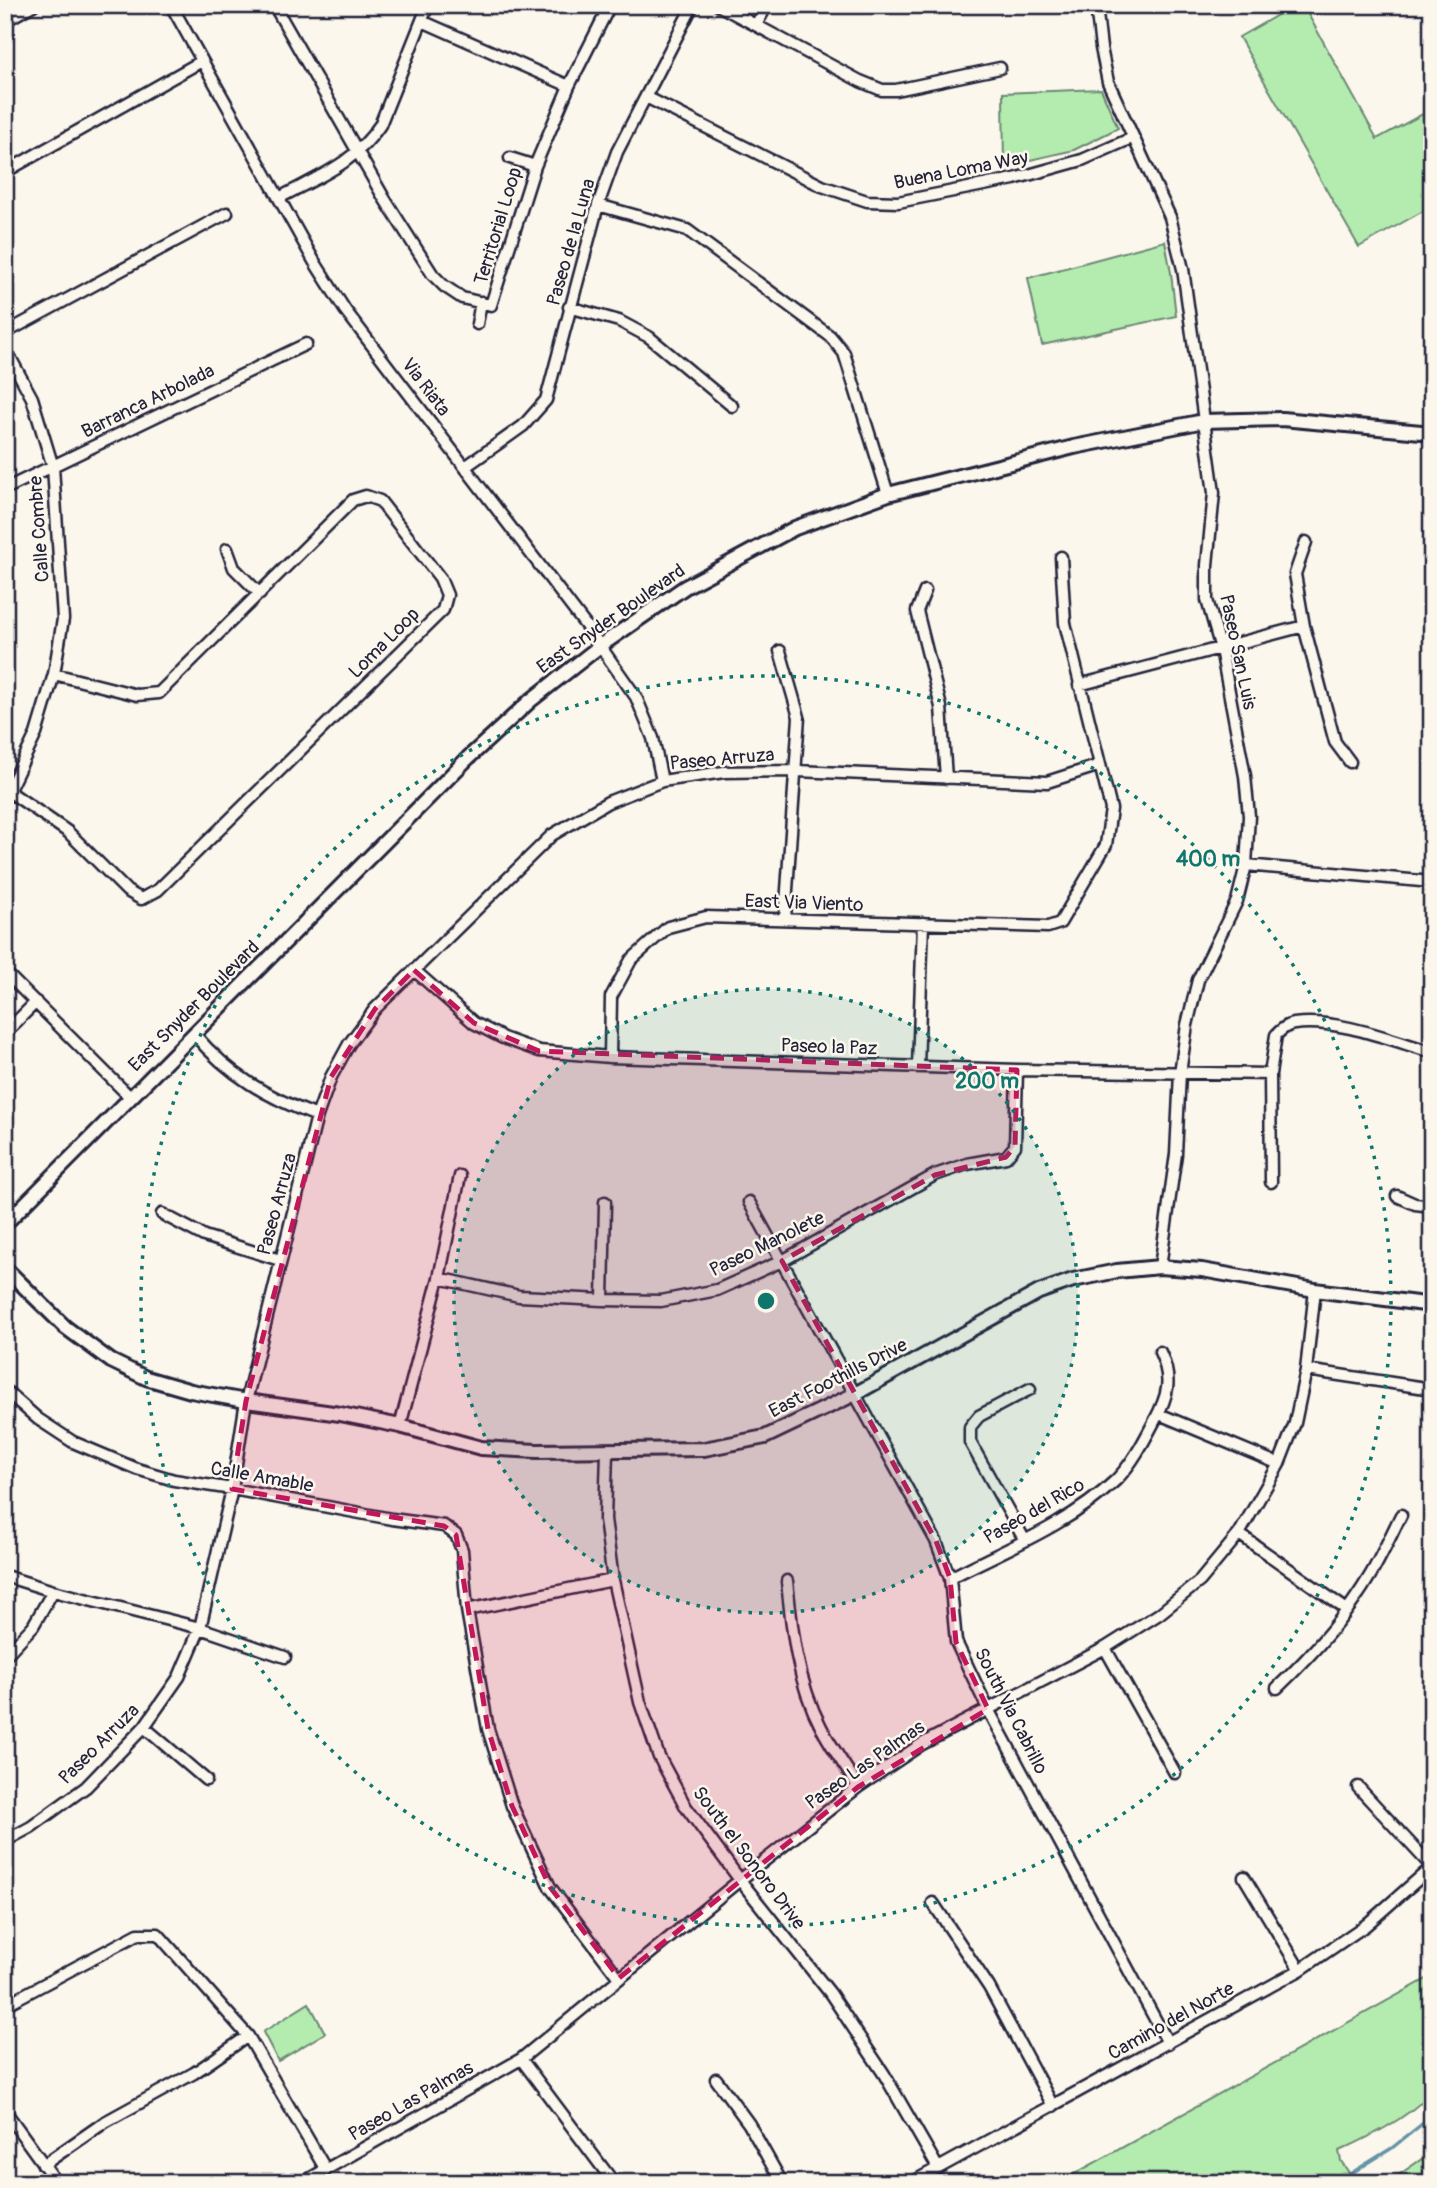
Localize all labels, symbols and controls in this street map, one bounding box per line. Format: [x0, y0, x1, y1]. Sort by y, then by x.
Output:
street label: Buena Loma Way [892, 145, 1030, 195]
street label: Territorial Loop [469, 164, 527, 288]
street label: Paseo de la Luna [541, 176, 601, 308]
street label: Via Riata [396, 353, 456, 421]
street label: Barranca Arbolada [78, 358, 219, 444]
street label: Calle Combre [23, 474, 55, 583]
street label: East Snyder Boulevard [532, 559, 690, 679]
street label: Paseo San Luis [1214, 592, 1262, 712]
street label: Loma Loop [344, 603, 424, 683]
street label: Paseo Arruza [669, 742, 775, 776]
text: 400 m [1176, 846, 1240, 873]
street label: East Via Viento [744, 889, 864, 917]
street label: East Snyder Boulevard [123, 935, 265, 1077]
street label: Paseo la Paz [780, 1033, 878, 1061]
text: 200 m [955, 1068, 1019, 1095]
street label: Paseo Arruza [252, 1150, 302, 1258]
street label: Paseo Manolete [706, 1206, 829, 1282]
centre of rings [754, 1289, 778, 1313]
street label: East Foothills Drive [765, 1332, 912, 1423]
street label: Calle Amable [209, 1456, 316, 1498]
street label: Paseo del Rico [979, 1472, 1089, 1550]
street label: South Via Cabrillo [969, 1644, 1053, 1778]
street label: Paseo Arruza [53, 1698, 145, 1790]
street label: Paseo Las Palmas [801, 1715, 930, 1815]
street label: South el Sonoro Drive [687, 1782, 811, 1935]
street label: Camino del Norte [1104, 1976, 1239, 2066]
street label: Paseo Las Palmas [344, 2055, 478, 2146]

